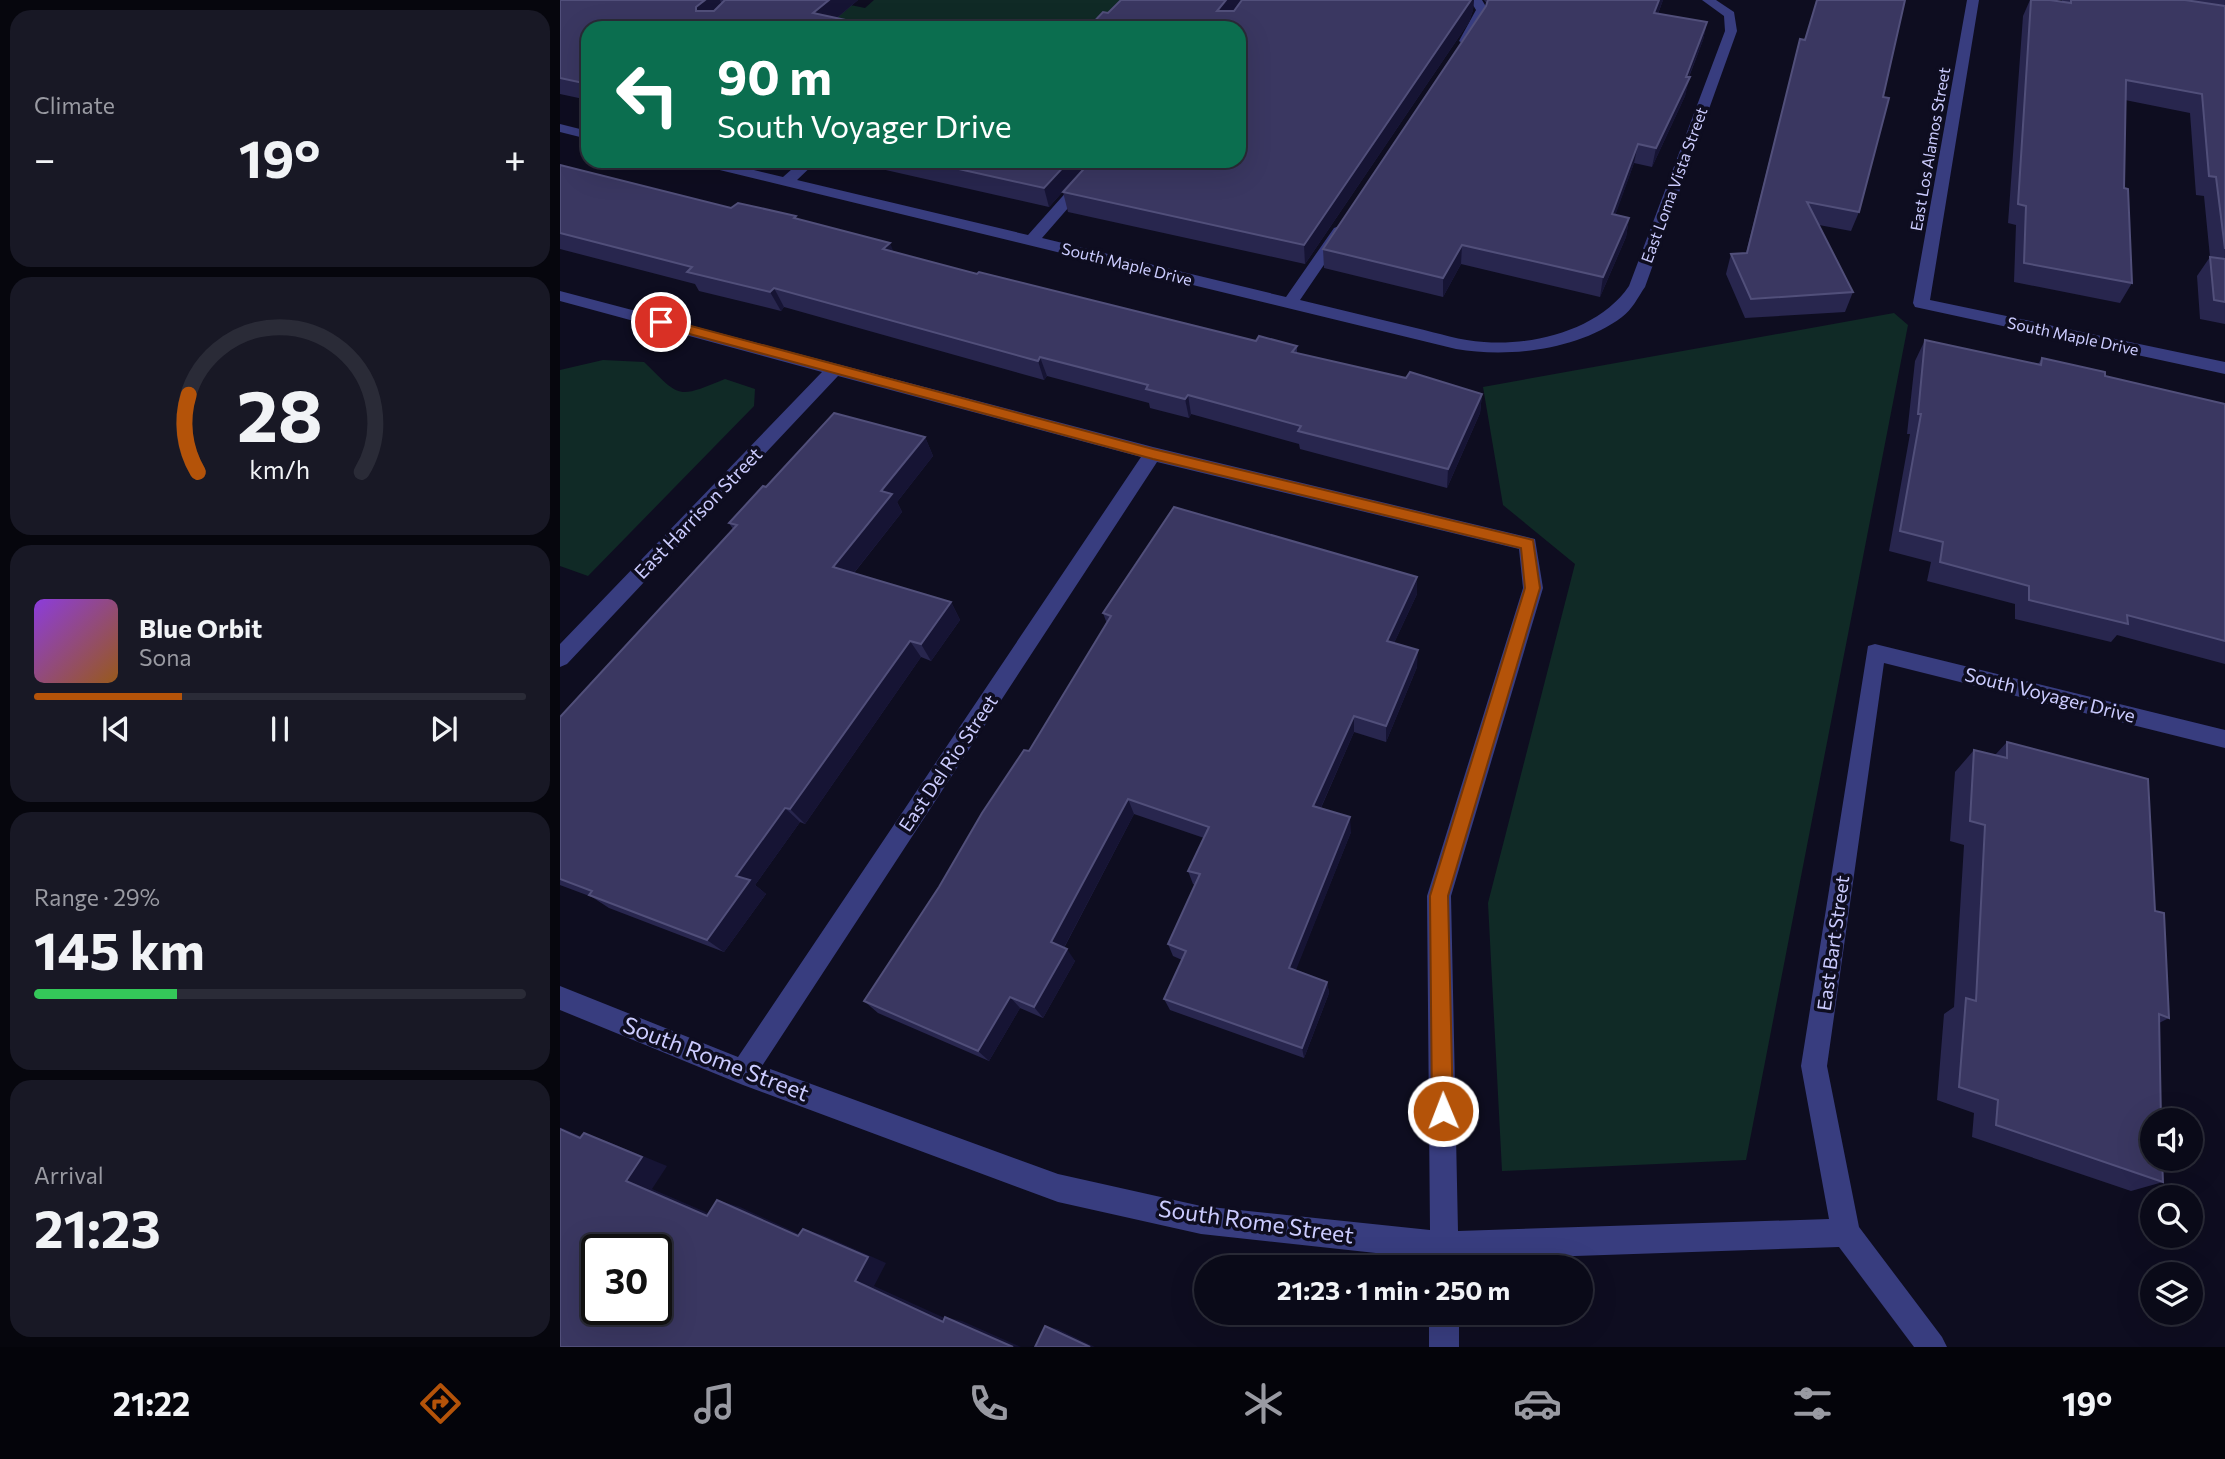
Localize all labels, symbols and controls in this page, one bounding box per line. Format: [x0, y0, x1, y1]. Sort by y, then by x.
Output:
text: 90 m [717, 45, 832, 105]
icon: left [602, 49, 693, 140]
street label: East Los Alamos Street [1906, 65, 1953, 232]
text: Climate [34, 91, 115, 119]
street label: East Loma Vista Street [1636, 104, 1711, 265]
text: South Voyager Drive [717, 105, 1012, 145]
text: 19° [239, 125, 320, 189]
text: − [34, 134, 56, 181]
text: + [504, 134, 526, 181]
street label: South Maple Drive [1060, 238, 1194, 289]
pin [631, 292, 691, 352]
icon: arrive [642, 303, 680, 341]
street label: South Maple Drive [2006, 312, 2141, 359]
text: 28 [237, 369, 323, 458]
street label: East Harrison Street [629, 442, 766, 583]
text: km/h [250, 454, 310, 484]
text: Blue Orbit [139, 612, 262, 643]
text: Sona [139, 643, 191, 671]
street label: South Voyager Drive [1962, 662, 2138, 727]
street label: East Del Rio Street [893, 690, 1002, 835]
icon: previous [97, 710, 135, 748]
icon: pause [261, 710, 299, 748]
icon: next [425, 710, 463, 748]
street label: East Bart Street [1812, 874, 1853, 1012]
text: Range · 29% [34, 883, 160, 911]
text: 145 km [34, 917, 205, 981]
street label: South Rome Street [619, 1010, 813, 1106]
position arrow [1406, 1074, 1480, 1148]
map controls [2140, 1108, 2203, 1325]
button: sound [2140, 1108, 2203, 1171]
text: Arrival [34, 1161, 104, 1189]
button: search [2140, 1185, 2203, 1248]
street label: South Rome Street [1157, 1193, 1356, 1249]
text: 21:23 [34, 1195, 161, 1259]
speed limit sign: 30 [581, 1234, 672, 1325]
button: layers [2140, 1262, 2203, 1325]
text: 21:23 · 1 min · 250 m [1277, 1274, 1510, 1305]
icon: directions [416, 1379, 465, 1428]
icon: music [690, 1379, 739, 1428]
icon: phone [964, 1379, 1013, 1428]
icon: climate [1239, 1379, 1288, 1428]
icon: car [1513, 1379, 1562, 1428]
icon: filters [1788, 1379, 1837, 1428]
text: 21:22 [113, 1383, 190, 1423]
text: 19° [2062, 1383, 2112, 1423]

